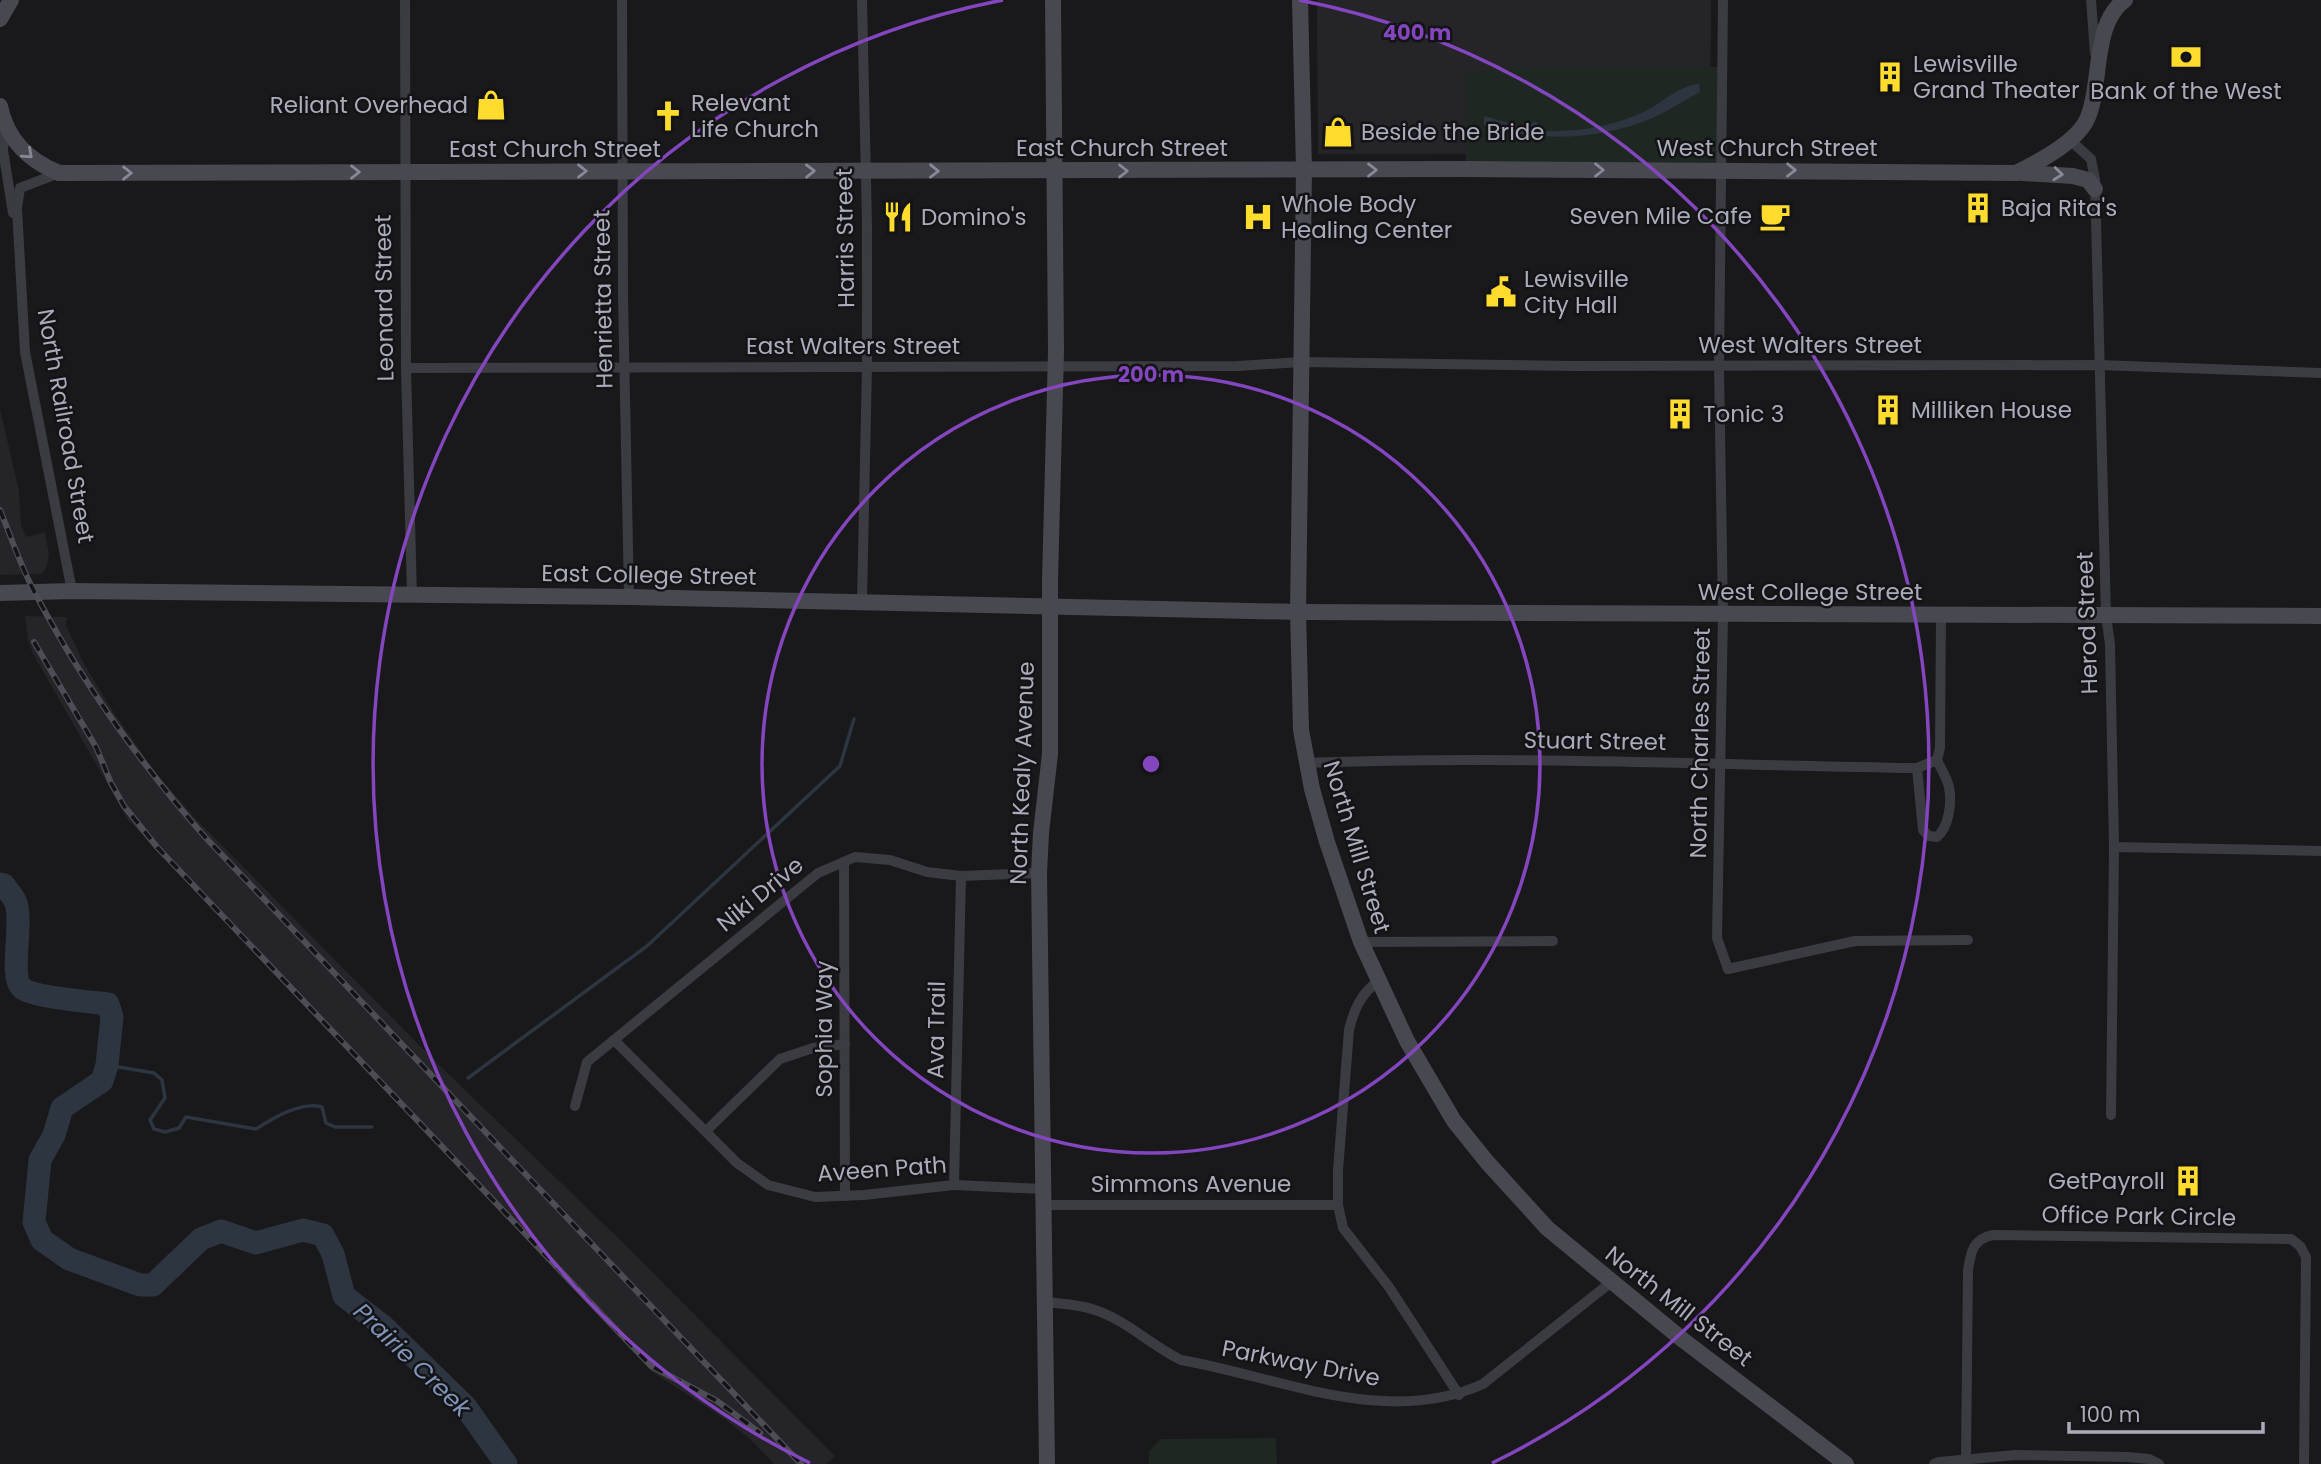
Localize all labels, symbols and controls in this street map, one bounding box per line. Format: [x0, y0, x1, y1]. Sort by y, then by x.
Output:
text: 400 m [1383, 18, 1451, 47]
bank icon: Bank of the West [2169, 40, 2203, 74]
place label: Lewisville Grand Theater [1913, 48, 2080, 106]
building icon: Lewisville Grand Theater [1873, 60, 1907, 94]
place label: Bank of the West [2090, 75, 2282, 107]
place label: Relevant Life Church [691, 87, 819, 145]
shop icon: Reliant Overhead [474, 88, 508, 122]
place label: Reliant Overhead [270, 89, 468, 121]
church icon: Relevant Life Church [651, 99, 685, 133]
shop icon: Beside the Bride [1321, 115, 1355, 149]
place label: Beside the Bride [1361, 116, 1545, 148]
street label: East Church Street [1016, 132, 1228, 164]
street label: West Church Street [1656, 132, 1878, 164]
street label: East Church Street [449, 133, 661, 165]
one-way arrow [20, 146, 33, 158]
one-way arrow [1367, 162, 1378, 178]
one-way arrow [1595, 162, 1605, 178]
one-way arrow [577, 163, 588, 179]
one-way arrow [804, 163, 815, 178]
one-way arrow [928, 163, 939, 178]
one-way arrow [1118, 163, 1128, 179]
one-way arrow [1786, 163, 1797, 178]
one-way arrow [350, 164, 360, 180]
one-way arrow [122, 165, 133, 180]
one-way arrow [2053, 166, 2064, 181]
street label: Harris Street [828, 168, 862, 308]
place label: Whole Body Healing Center [1281, 188, 1452, 246]
building icon: Baja Rita's [1961, 191, 1995, 225]
place label: Baja Rita's [2001, 192, 2117, 224]
cafe icon: Seven Mile Cafe [1758, 199, 1792, 233]
restaurant icon: Domino's [881, 200, 915, 234]
hospital icon: Whole Body Healing Center [1241, 200, 1275, 234]
place label: Seven Mile Cafe [1570, 200, 1752, 232]
place label: Domino's [921, 201, 1026, 233]
street label: Henrietta Street [585, 209, 621, 389]
street label: Leonard Street [367, 214, 401, 382]
place label: Lewisville City Hall [1524, 263, 1629, 321]
public building icon: Lewisville City Hall [1484, 275, 1518, 309]
street label: North Railroad Street [30, 306, 102, 546]
street label: West Walters Street [1698, 329, 1922, 361]
street label: East Walters Street [746, 330, 960, 362]
text: 200 m [1118, 360, 1184, 389]
building icon: Milliken House [1871, 393, 1905, 427]
place label: Milliken House [1911, 394, 2072, 426]
building icon: Tonic 3 [1663, 397, 1697, 431]
place label: Tonic 3 [1703, 398, 1784, 430]
street label: Herod Street [2069, 551, 2105, 695]
street label: East College Street [541, 557, 757, 593]
street label: West College Street [1698, 576, 1922, 608]
street label: North Charles Street [1682, 627, 1718, 859]
street label: North Kealy Avenue [1002, 661, 1042, 885]
street label: Stuart Street [1523, 724, 1667, 758]
centre of rings [1139, 752, 1163, 776]
street label: North Mill Street [1316, 757, 1398, 937]
street label: Niki Drive [710, 849, 810, 939]
street label: Sophia Way [808, 961, 840, 1097]
street label: Ava Trail [919, 981, 953, 1079]
street label: Aveen Path [816, 1149, 948, 1189]
building icon: GetPayroll [2171, 1164, 2205, 1198]
place label: GetPayroll [2048, 1165, 2165, 1197]
street label: Simmons Avenue [1091, 1168, 1291, 1200]
street label: Office Park Circle [2041, 1198, 2237, 1234]
street label: North Mill Street [1599, 1238, 1759, 1374]
water label: Prairie Creek [346, 1295, 479, 1425]
street label: Parkway Drive [1219, 1332, 1383, 1394]
scale bar [2069, 1390, 2263, 1434]
text: 100 m [2080, 1400, 2140, 1429]

